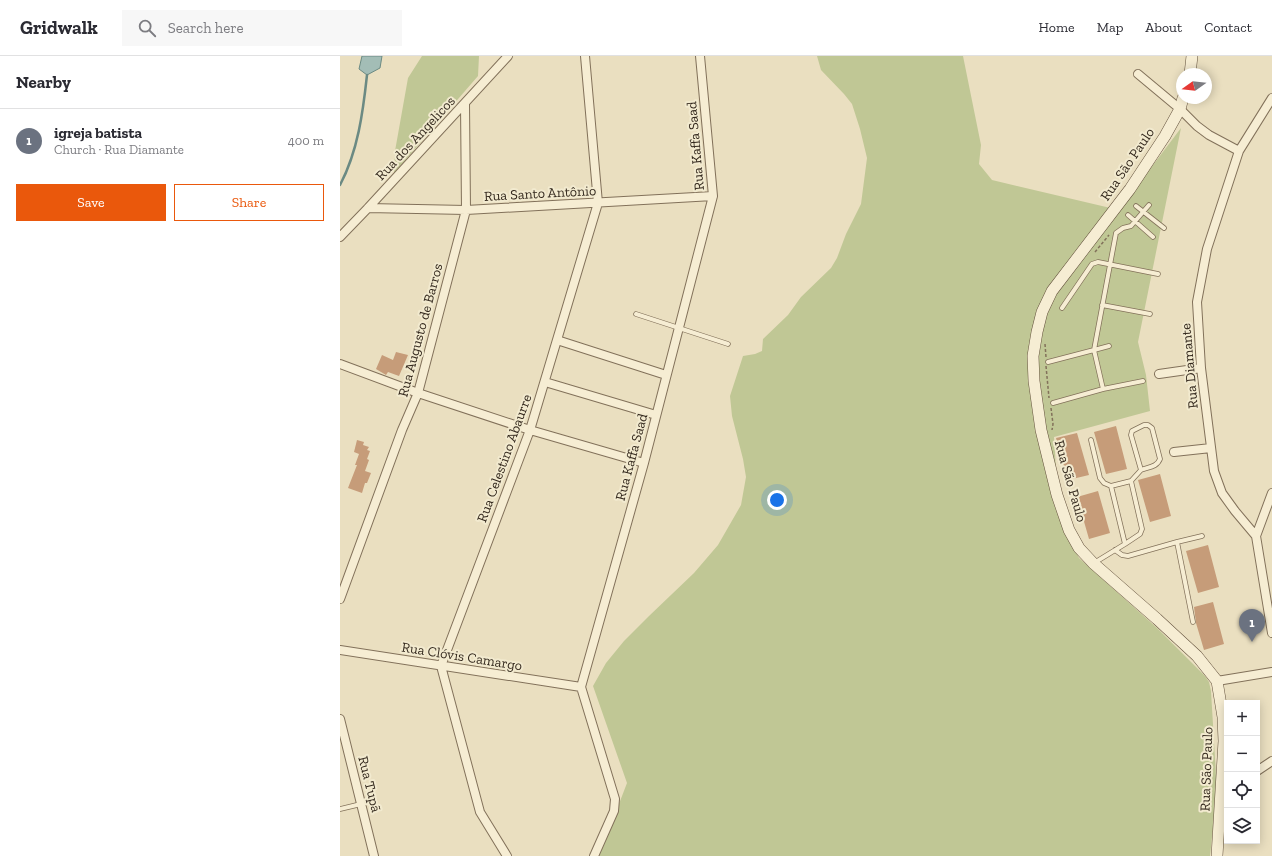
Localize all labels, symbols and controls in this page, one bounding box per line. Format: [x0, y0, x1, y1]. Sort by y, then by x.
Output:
search box [122, 10, 402, 46]
text: Gridwalk [20, 16, 98, 39]
icon: search [136, 17, 158, 39]
text: Search here [168, 19, 244, 37]
text: Home [1039, 19, 1075, 36]
text: Map [1097, 19, 1123, 36]
text: About [1145, 19, 1182, 36]
text: Contact [1204, 19, 1252, 36]
north arrow [1176, 68, 1212, 104]
text: Nearby [16, 72, 71, 92]
street label: Rua dos Angelicos [372, 93, 459, 184]
street label: Rua Kaffa Saad [683, 100, 708, 191]
text: igreja batista [54, 124, 142, 142]
street label: Rua São Paulo [1097, 124, 1158, 204]
text: 1 [26, 133, 32, 148]
text: 400 m [288, 133, 324, 148]
text: Church · Rua Diamante [54, 142, 184, 157]
street label: Rua Santo Antônio [483, 182, 597, 205]
button: Save [16, 184, 166, 221]
button: Share [174, 184, 324, 221]
street label: Rua Augusto de Barros [394, 261, 447, 399]
street label: Rua Diamante [1177, 322, 1202, 409]
street label: Rua Celestino Abaurre [473, 391, 536, 525]
street label: Rua Kaffa Saad [612, 411, 651, 503]
street label: Rua São Paulo [1051, 438, 1090, 524]
your location [767, 490, 787, 510]
pin: 1 [1239, 609, 1265, 642]
street label: Rua Clóvis Camargo [400, 639, 523, 674]
map controls [1224, 700, 1260, 844]
button: + [1224, 700, 1260, 736]
street label: Rua São Paulo [1197, 726, 1216, 812]
button: − [1224, 736, 1260, 772]
street label: Rua Tupã [354, 754, 385, 814]
button: locate [1224, 772, 1260, 808]
button: layers [1224, 808, 1260, 844]

